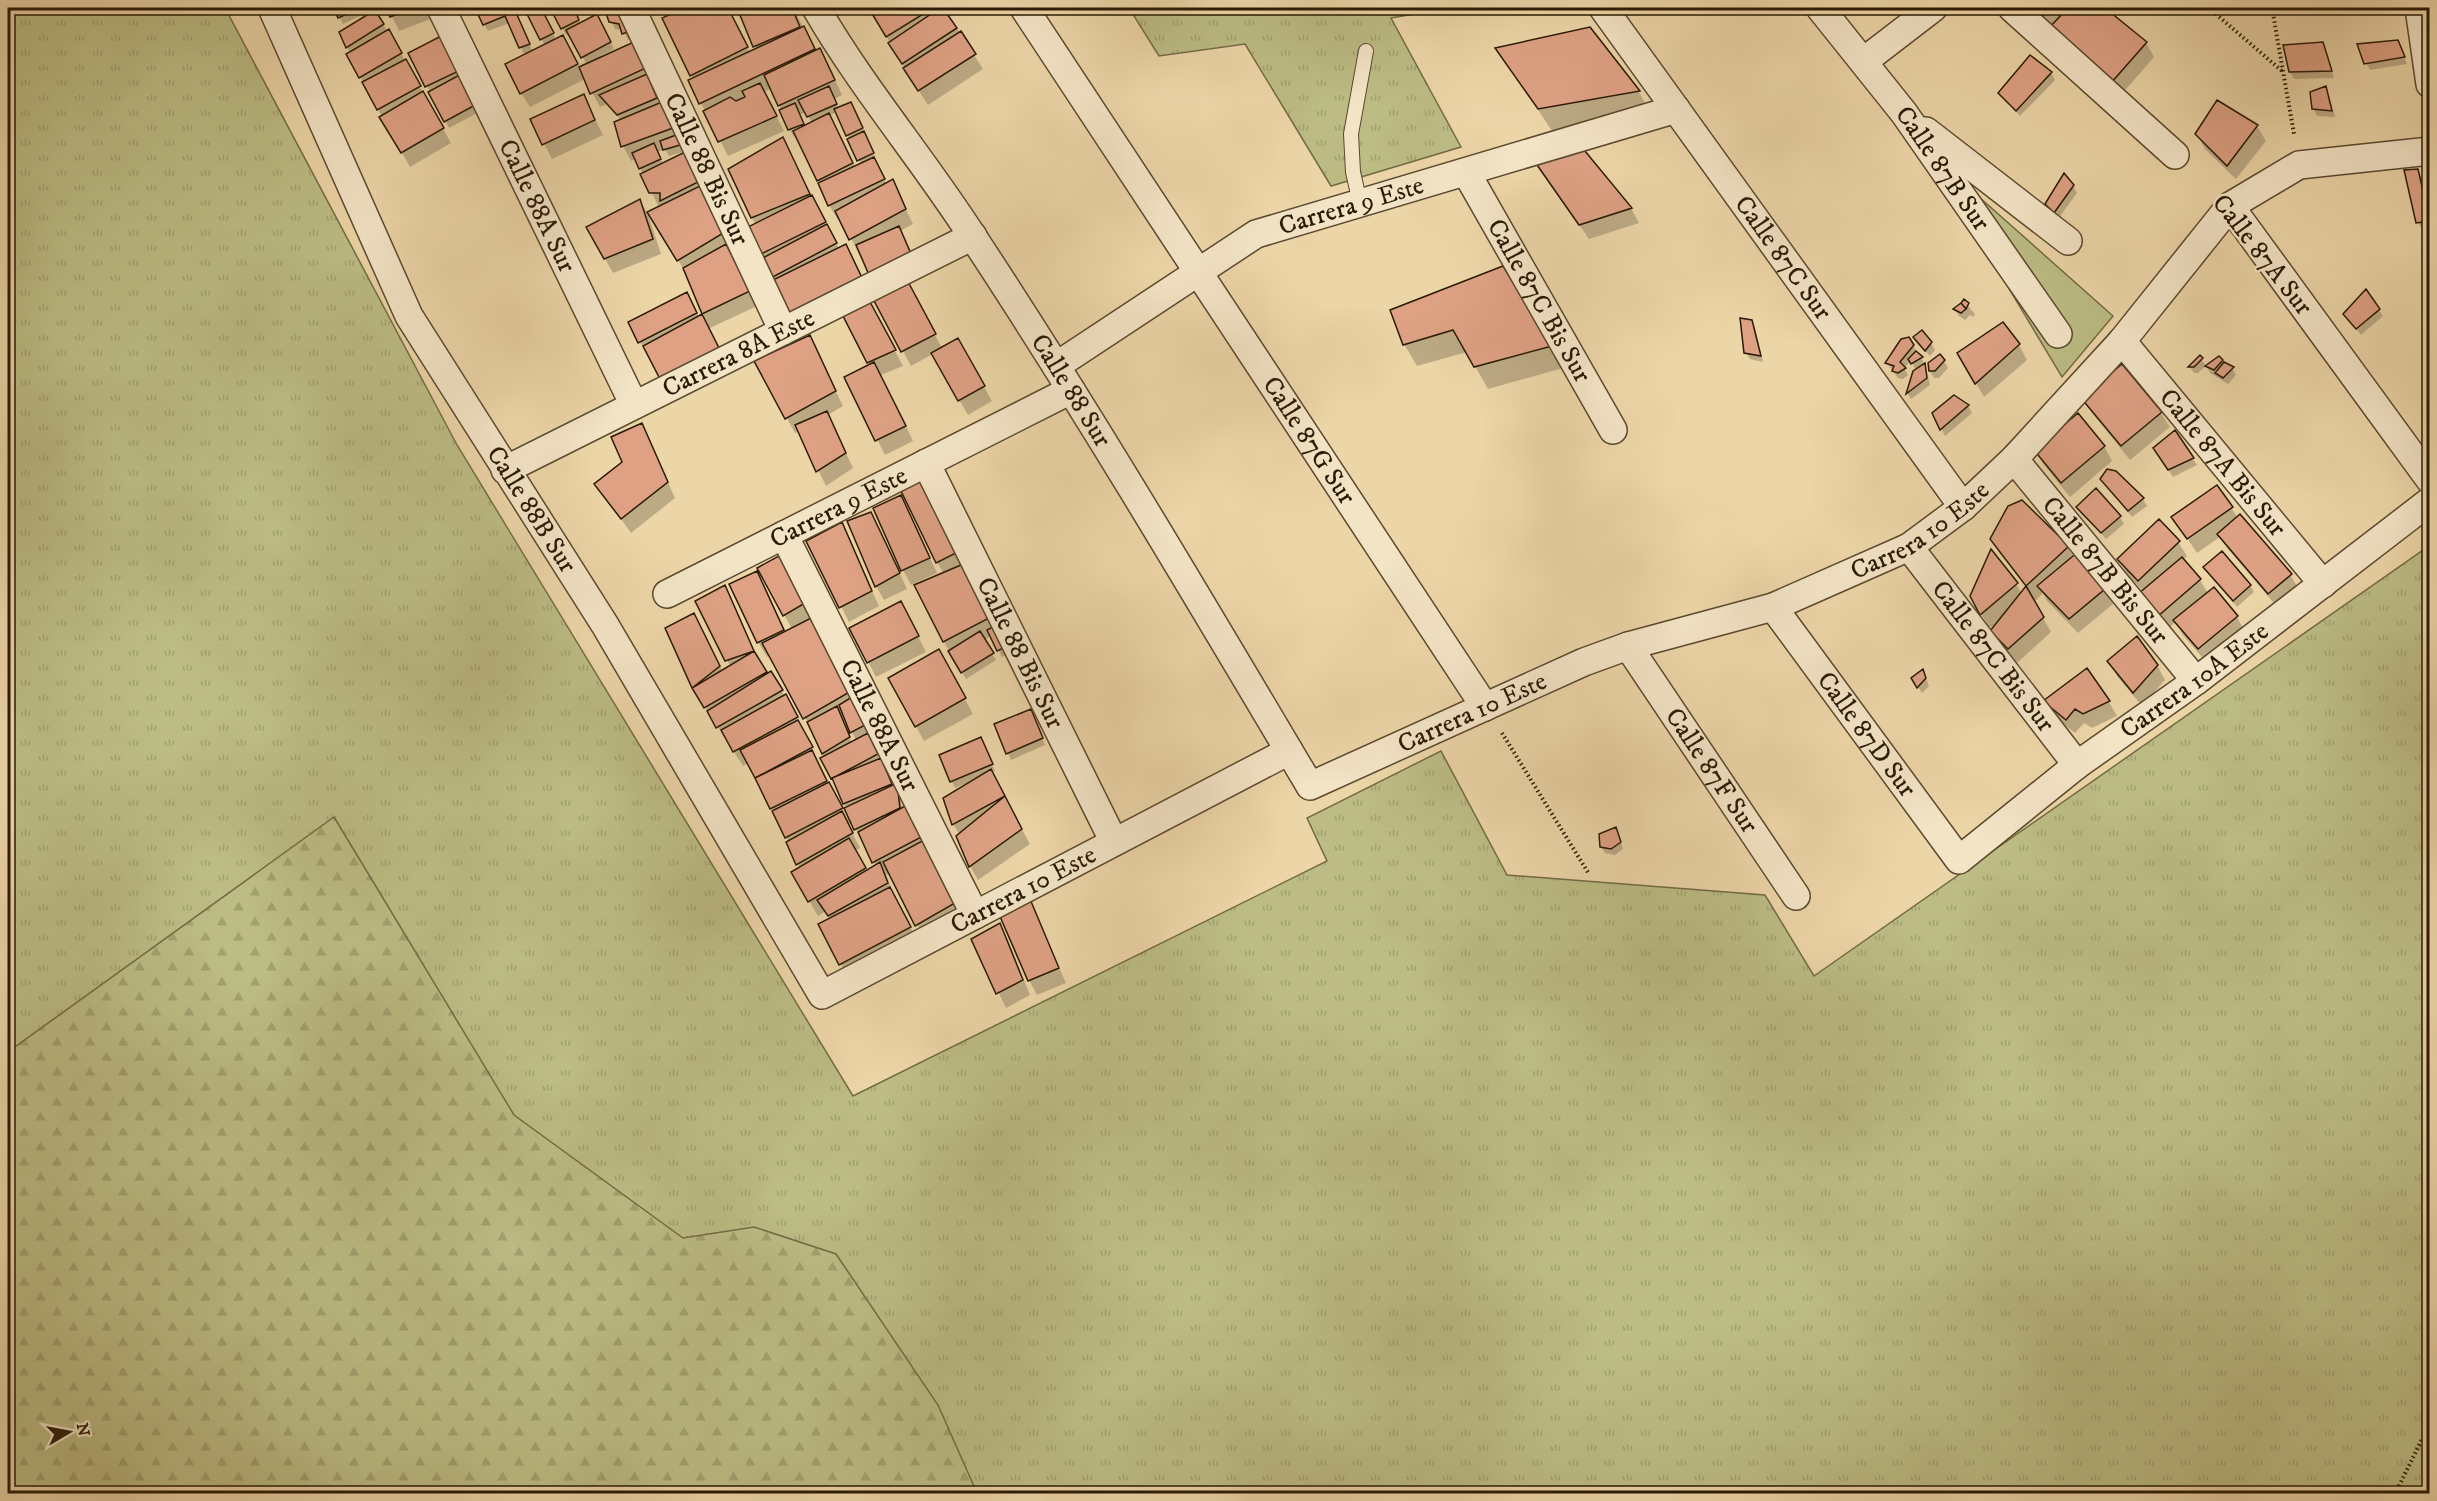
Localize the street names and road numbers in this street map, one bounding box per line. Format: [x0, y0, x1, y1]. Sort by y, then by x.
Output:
street label: Calle 88 Bis Sur [657, 87, 757, 251]
street label: Calle 87B Sur [1888, 100, 1998, 238]
street label: Calle 88A Sur [491, 134, 584, 278]
street label: Carrera 9 Este [1275, 169, 1428, 243]
street label: Calle 87A Sur [2204, 188, 2320, 323]
street label: Calle 87C Sur [1727, 189, 1839, 327]
street label: Calle 87C Bis Sur [1480, 213, 1599, 389]
street label: Carrera 8A Este [657, 301, 820, 405]
street label: Calle 88 Sur [1023, 328, 1119, 454]
street label: Calle 87G Sur [1255, 370, 1363, 511]
street label: Calle 87A Bis Sur [2152, 382, 2294, 544]
street label: Calle 88B Sur [479, 440, 584, 579]
street label: Carrera 9 Este [764, 459, 913, 556]
street label: Carrera 10 Este [1845, 474, 1996, 587]
street label: Calle 87B Bis Sur [2035, 489, 2176, 652]
street label: Calle 88 Bis Sur [969, 572, 1072, 734]
street label: Calle 87C Bis Sur [1924, 574, 2062, 739]
street label: Carrera 10A Este [2113, 615, 2275, 746]
street label: Calle 88A Sur [833, 653, 927, 797]
street label: Carrera 10 Este [1392, 665, 1552, 761]
street label: Calle 87D Sur [1810, 665, 1924, 804]
street label: Calle 87F Sur [1658, 701, 1766, 840]
street label: Carrera 10 Este [945, 838, 1102, 942]

